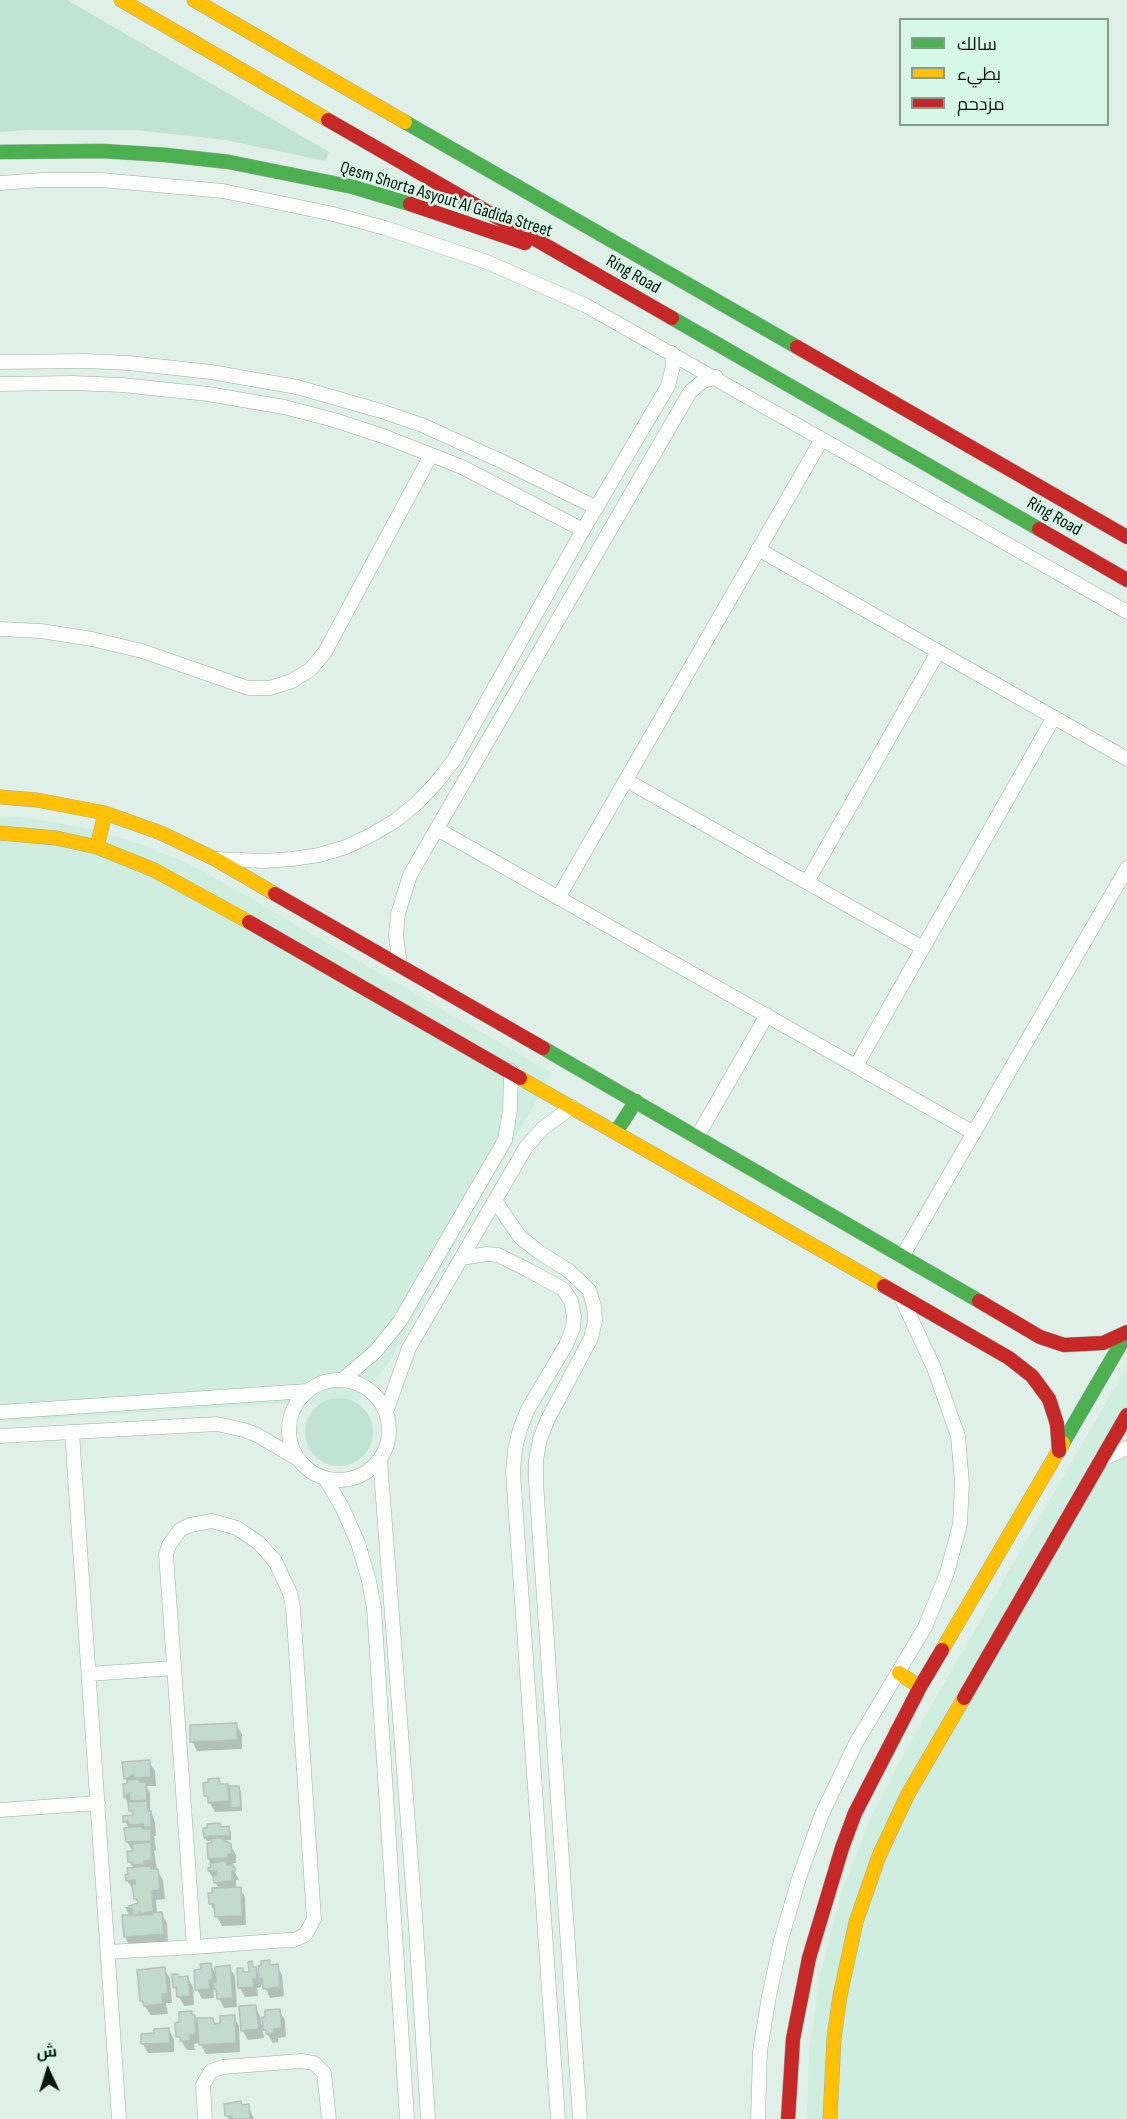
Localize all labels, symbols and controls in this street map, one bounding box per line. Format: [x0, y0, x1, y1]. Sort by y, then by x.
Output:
legend [899, 18, 1109, 126]
text: سالك [957, 34, 997, 55]
text: بطيء [957, 64, 1001, 85]
text: مزدحم [957, 94, 1005, 115]
street label: Qesm Shorta Asyout Al Gadida Street [337, 157, 555, 243]
street label: Ring Road [602, 251, 664, 299]
street label: Ring Road [1023, 493, 1085, 541]
north arrow [18, 2041, 78, 2101]
text: ش [36, 2042, 58, 2063]

